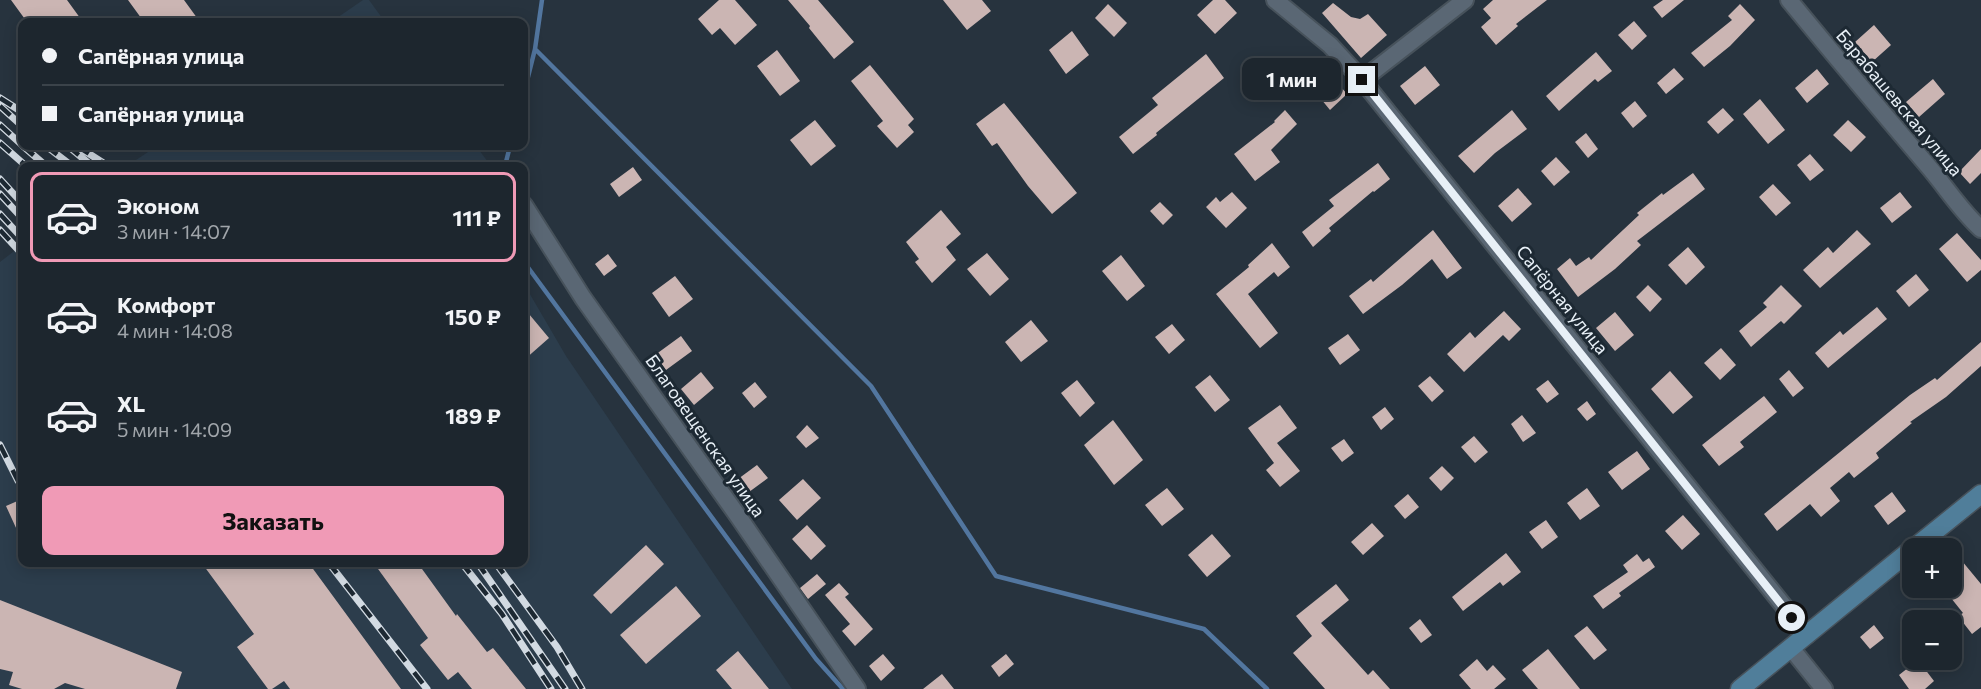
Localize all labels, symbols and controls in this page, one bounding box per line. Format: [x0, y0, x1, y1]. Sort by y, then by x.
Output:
street label: Барабашевская улица [1832, 25, 1968, 180]
text: Сапёрная улица [78, 42, 244, 69]
callout: 1 мин [1242, 59, 1341, 101]
route end [1348, 66, 1375, 93]
text: 1 мин [1266, 67, 1317, 91]
text: Сапёрная улица [78, 100, 244, 127]
icon: car [45, 190, 99, 244]
text: Эконом [117, 192, 199, 219]
text: 111 ₽ [452, 204, 501, 231]
text: 3 мин · 14:07 [117, 219, 231, 243]
street label: Сапёрная улица [1512, 241, 1613, 358]
icon: car [45, 289, 99, 343]
text: Комфорт [117, 291, 215, 318]
text: 150 ₽ [445, 303, 501, 330]
text: 4 мин · 14:08 [117, 318, 233, 342]
street label: Благовещенская улица [641, 350, 770, 521]
icon: car [45, 388, 99, 442]
text: XL [117, 390, 145, 417]
text: 189 ₽ [445, 402, 501, 429]
text: 5 мин · 14:09 [117, 417, 232, 441]
button: Заказать [42, 486, 504, 555]
map controls [1902, 538, 1962, 670]
button: + [1902, 538, 1962, 598]
route start [1778, 604, 1805, 631]
button: − [1902, 610, 1962, 670]

